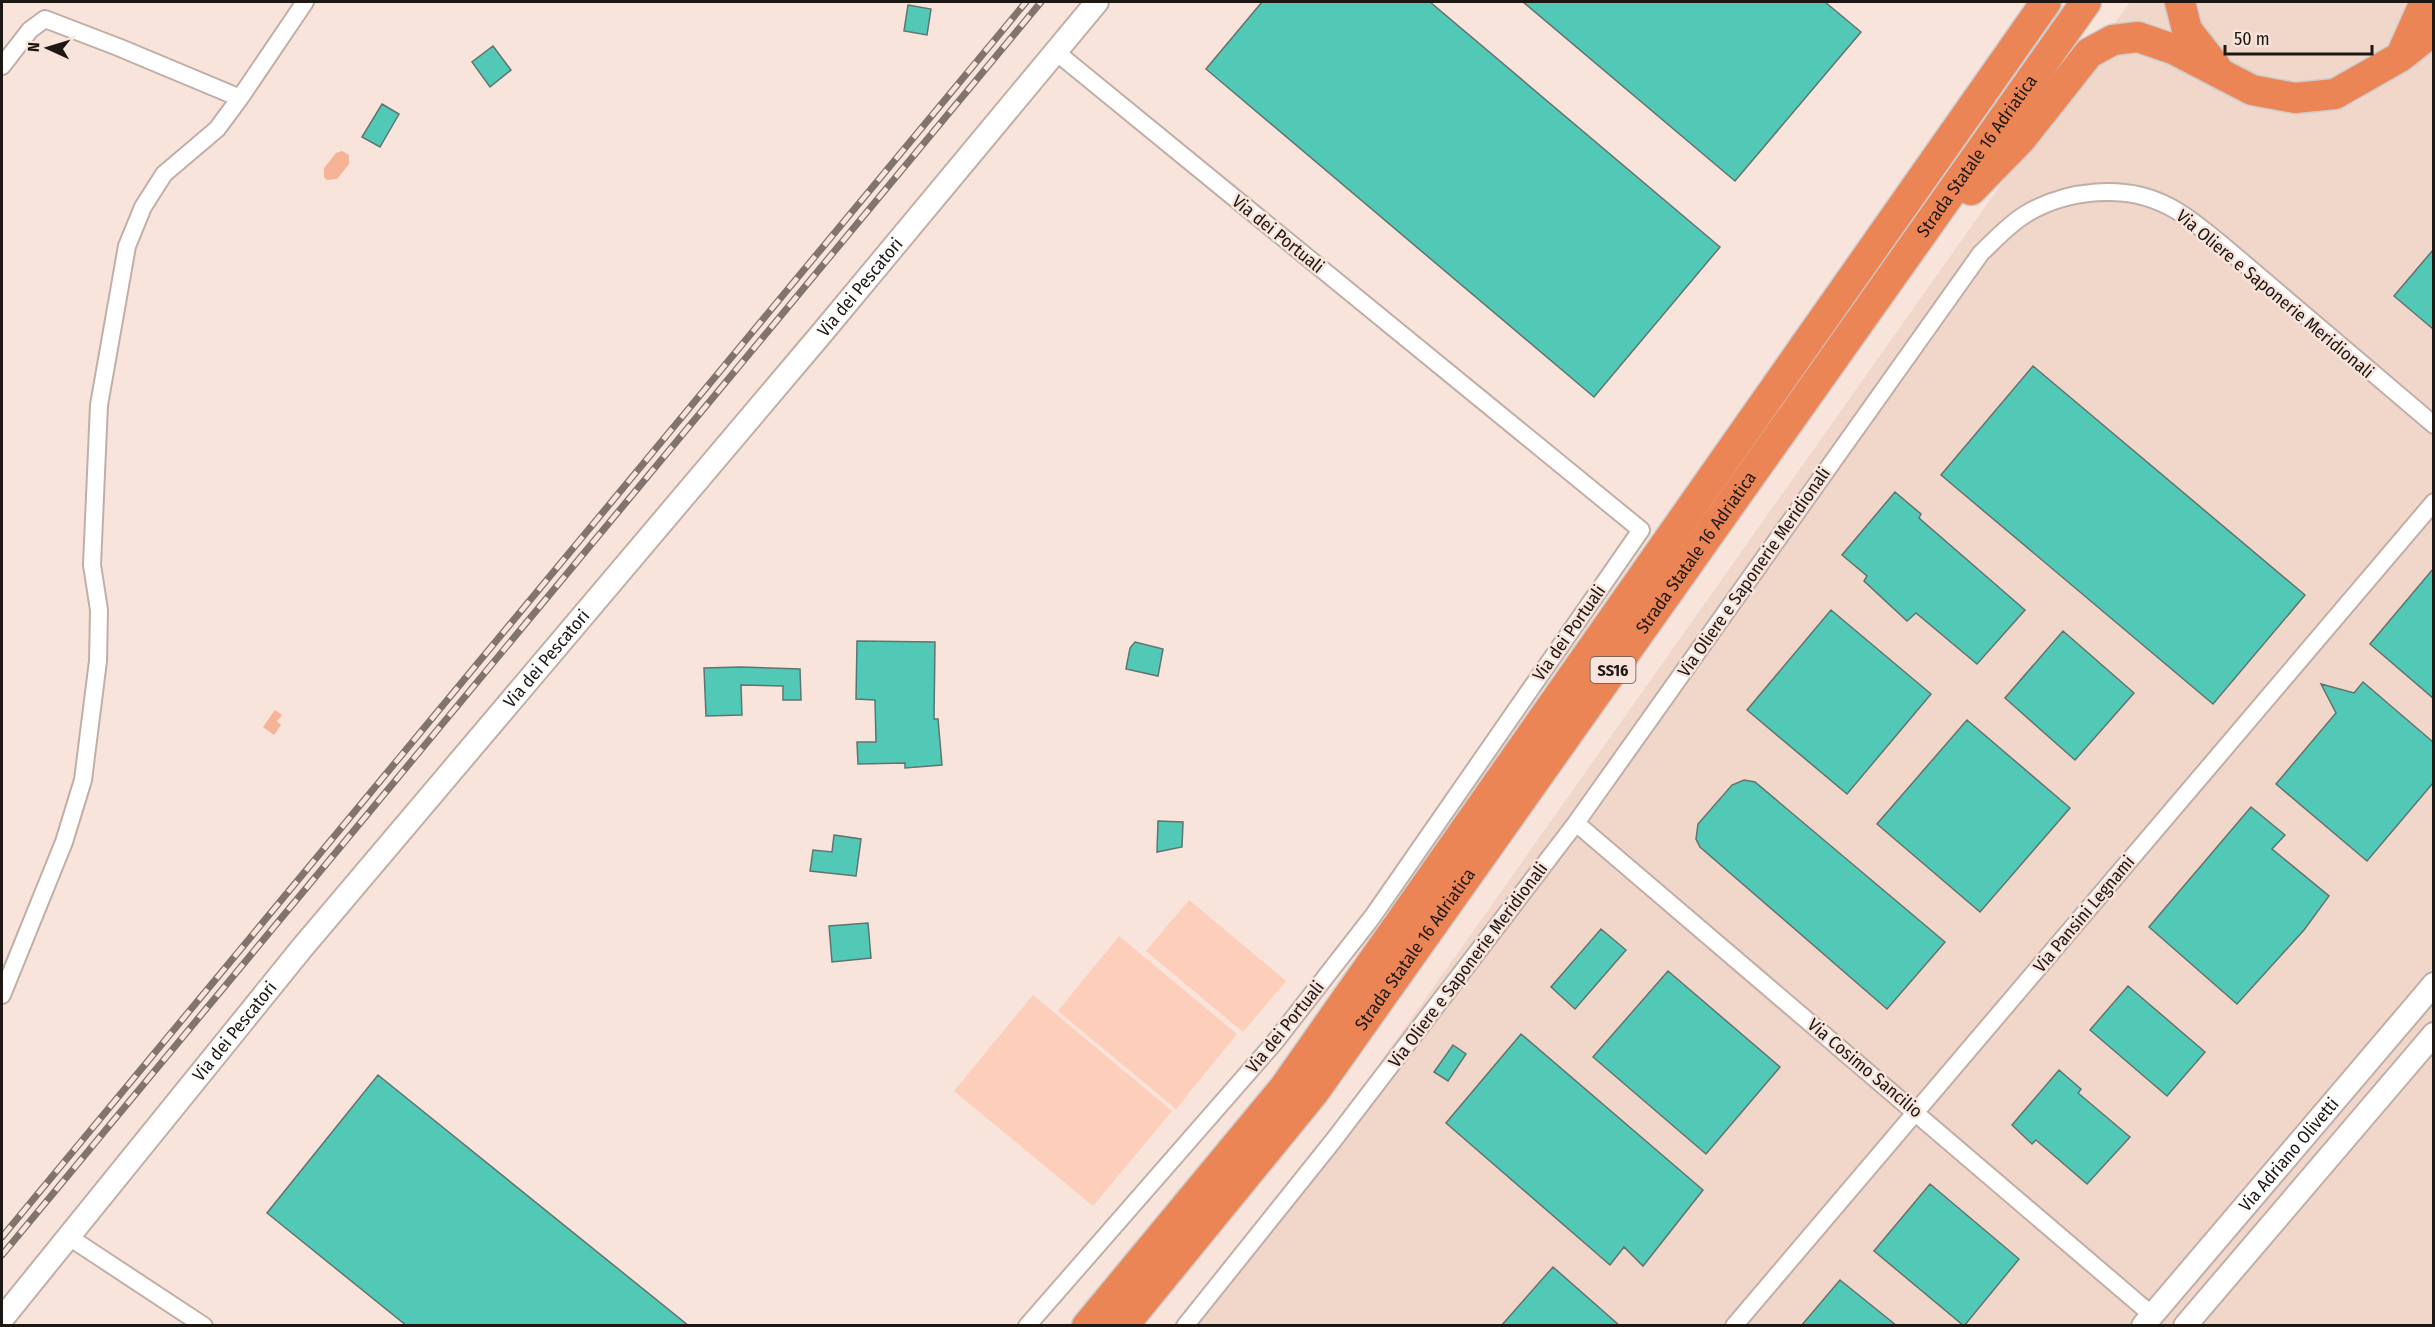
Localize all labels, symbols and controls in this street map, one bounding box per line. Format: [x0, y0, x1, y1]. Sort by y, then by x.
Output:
north arrow [18, 18, 78, 78]
scale bar [2225, 18, 2372, 56]
text: 50 m [2234, 28, 2270, 50]
text: N [24, 42, 43, 52]
street label: Strada Statale 16 Adriatica [1912, 71, 2042, 241]
street label: Via dei Portuali [1228, 190, 1328, 278]
street label: Via Oliere e Saponerie Meridionali [2172, 205, 2378, 383]
street label: Via dei Pescatori [813, 233, 907, 341]
street label: Via Oliere e Saponerie Meridionali [1673, 463, 1835, 681]
street label: Strada Statale 16 Adriatica [1631, 467, 1761, 638]
street label: Via dei Portuali [1528, 581, 1610, 685]
street label: Via dei Pescatori [499, 605, 594, 712]
road number: SS16 [1590, 657, 1636, 683]
street label: Via Pansini Legnami [2029, 851, 2139, 977]
street label: Via Oliere e Saponerie Meridionali [1384, 858, 1552, 1072]
street label: Strada Statale 16 Adriatica [1350, 864, 1480, 1035]
street label: Via dei Pescatori [188, 977, 282, 1086]
street label: Via dei Portuali [1241, 977, 1329, 1077]
street label: Via Cosimo Sancilio [1803, 1014, 1927, 1122]
street label: Via Adriano Olivetti [2234, 1093, 2343, 1216]

